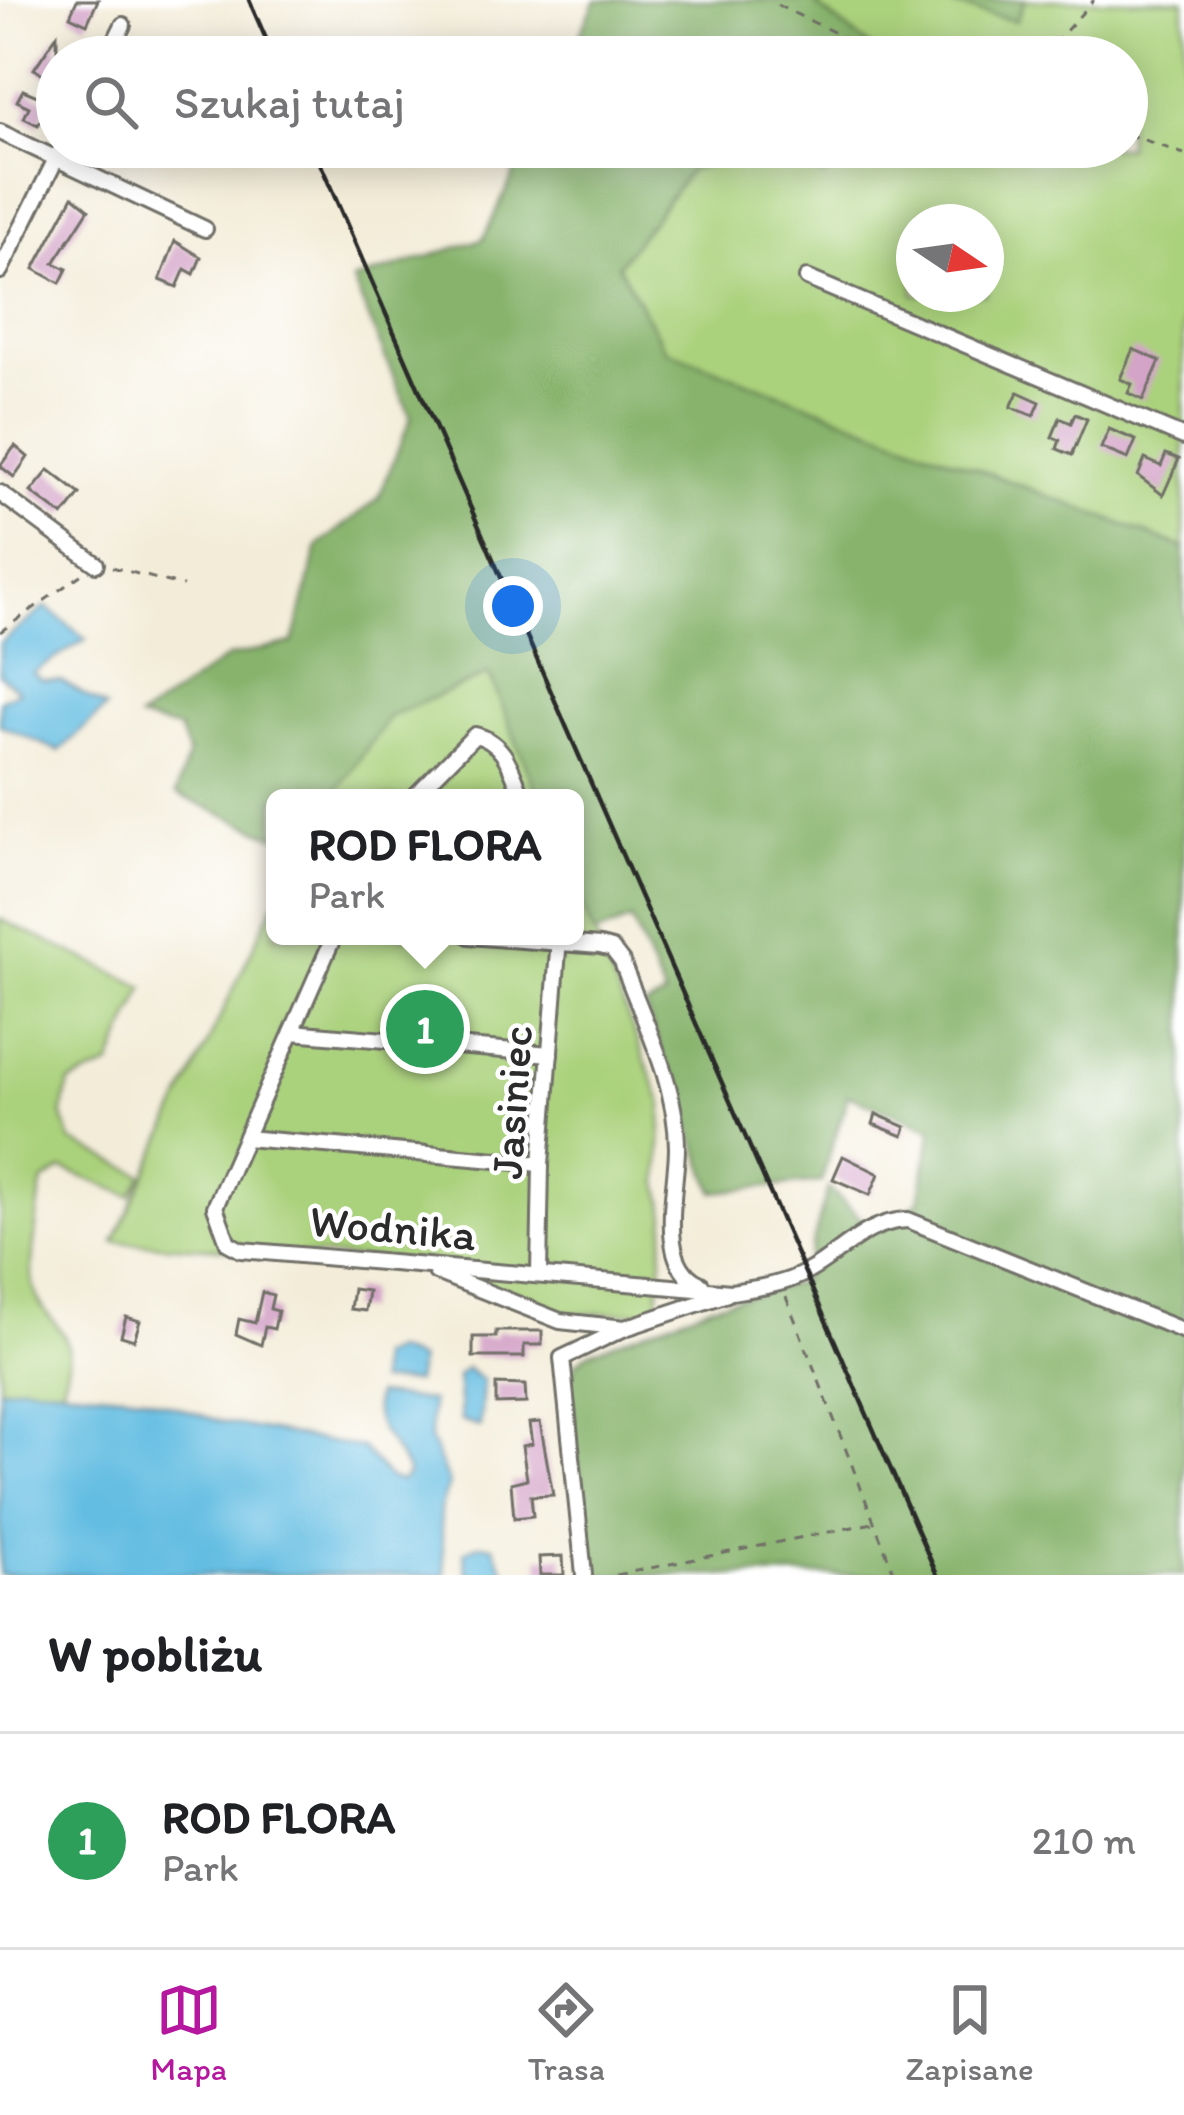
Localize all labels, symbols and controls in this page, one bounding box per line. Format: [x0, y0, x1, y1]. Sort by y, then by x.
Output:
search box [36, 36, 1148, 168]
icon: search [78, 69, 144, 135]
text: Szukaj tutaj [174, 75, 405, 129]
north arrow [896, 204, 1004, 312]
your location [483, 576, 543, 636]
popup [266, 789, 584, 945]
text: ROD FLORA [308, 817, 542, 871]
text: Park [308, 871, 385, 918]
pin: 1 [386, 984, 464, 1074]
street label: Jasiniec [479, 1023, 543, 1181]
street label: Wodnika [307, 1193, 479, 1261]
text: W pobliżu [48, 1623, 262, 1684]
text: ROD FLORA [162, 1790, 395, 1844]
text: 1 [78, 1817, 96, 1864]
text: 210 m [1032, 1817, 1136, 1864]
text: Park [162, 1844, 239, 1891]
tab: Mapa [150, 1977, 227, 2088]
tab: Trasa [528, 1977, 605, 2088]
tab: Zapisane [906, 1977, 1034, 2088]

